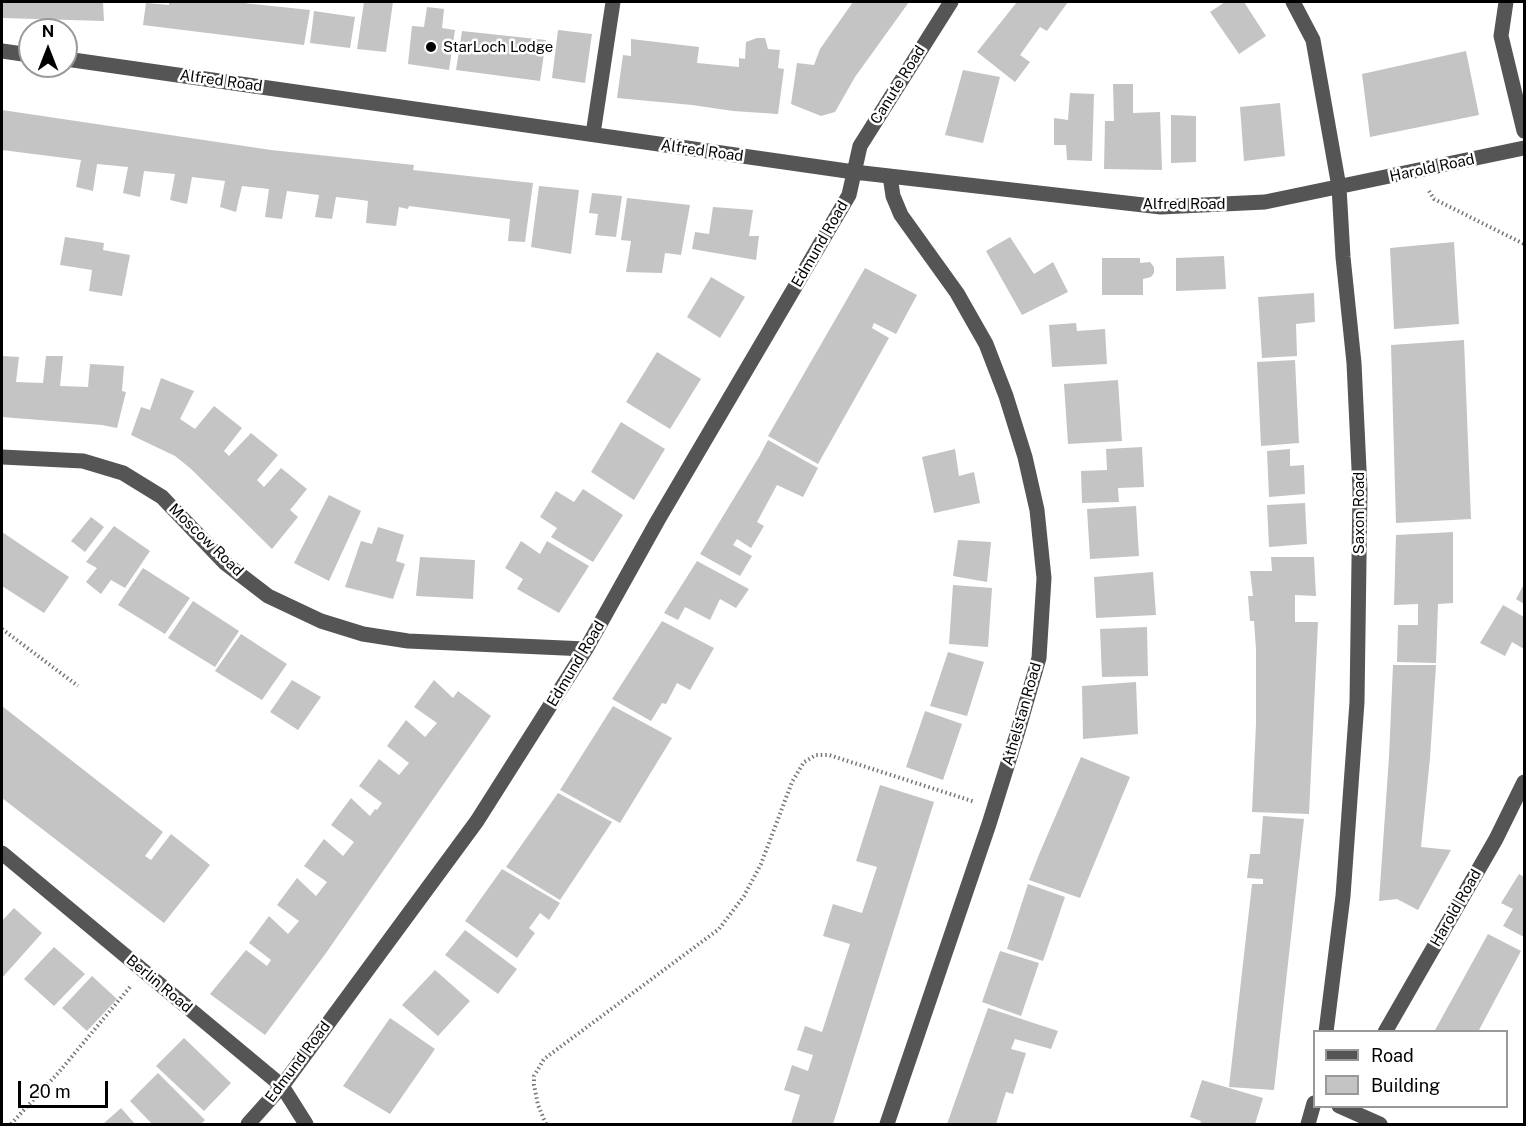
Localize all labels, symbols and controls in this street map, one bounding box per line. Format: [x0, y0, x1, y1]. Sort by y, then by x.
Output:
north arrow [18, 18, 78, 78]
text: N [42, 22, 54, 41]
place label: StarLoch Lodge [443, 38, 553, 56]
marker: StarLoch Lodge [424, 40, 438, 54]
street label: Canute Road [867, 42, 929, 128]
street label: Alfred Road [179, 66, 263, 96]
street label: Alfred Road [660, 136, 744, 166]
street label: Harold Road [1388, 150, 1476, 186]
street label: Alfred Road [1142, 195, 1226, 213]
street label: Edmund Road [788, 198, 852, 290]
street label: Saxon Road [1350, 472, 1368, 554]
street label: Moscow Road [165, 500, 247, 580]
street label: Edmund Road [543, 618, 609, 710]
street label: Athelstan Road [999, 660, 1045, 768]
street label: Harold Road [1427, 866, 1485, 950]
street label: Berlin Road [122, 951, 196, 1017]
street label: Edmund Road [262, 1018, 334, 1106]
legend [1313, 1030, 1508, 1108]
text: Road [1371, 1045, 1414, 1066]
scale bar [21, 1069, 111, 1107]
text: Building [1371, 1075, 1440, 1096]
text: 20 m [29, 1081, 71, 1102]

